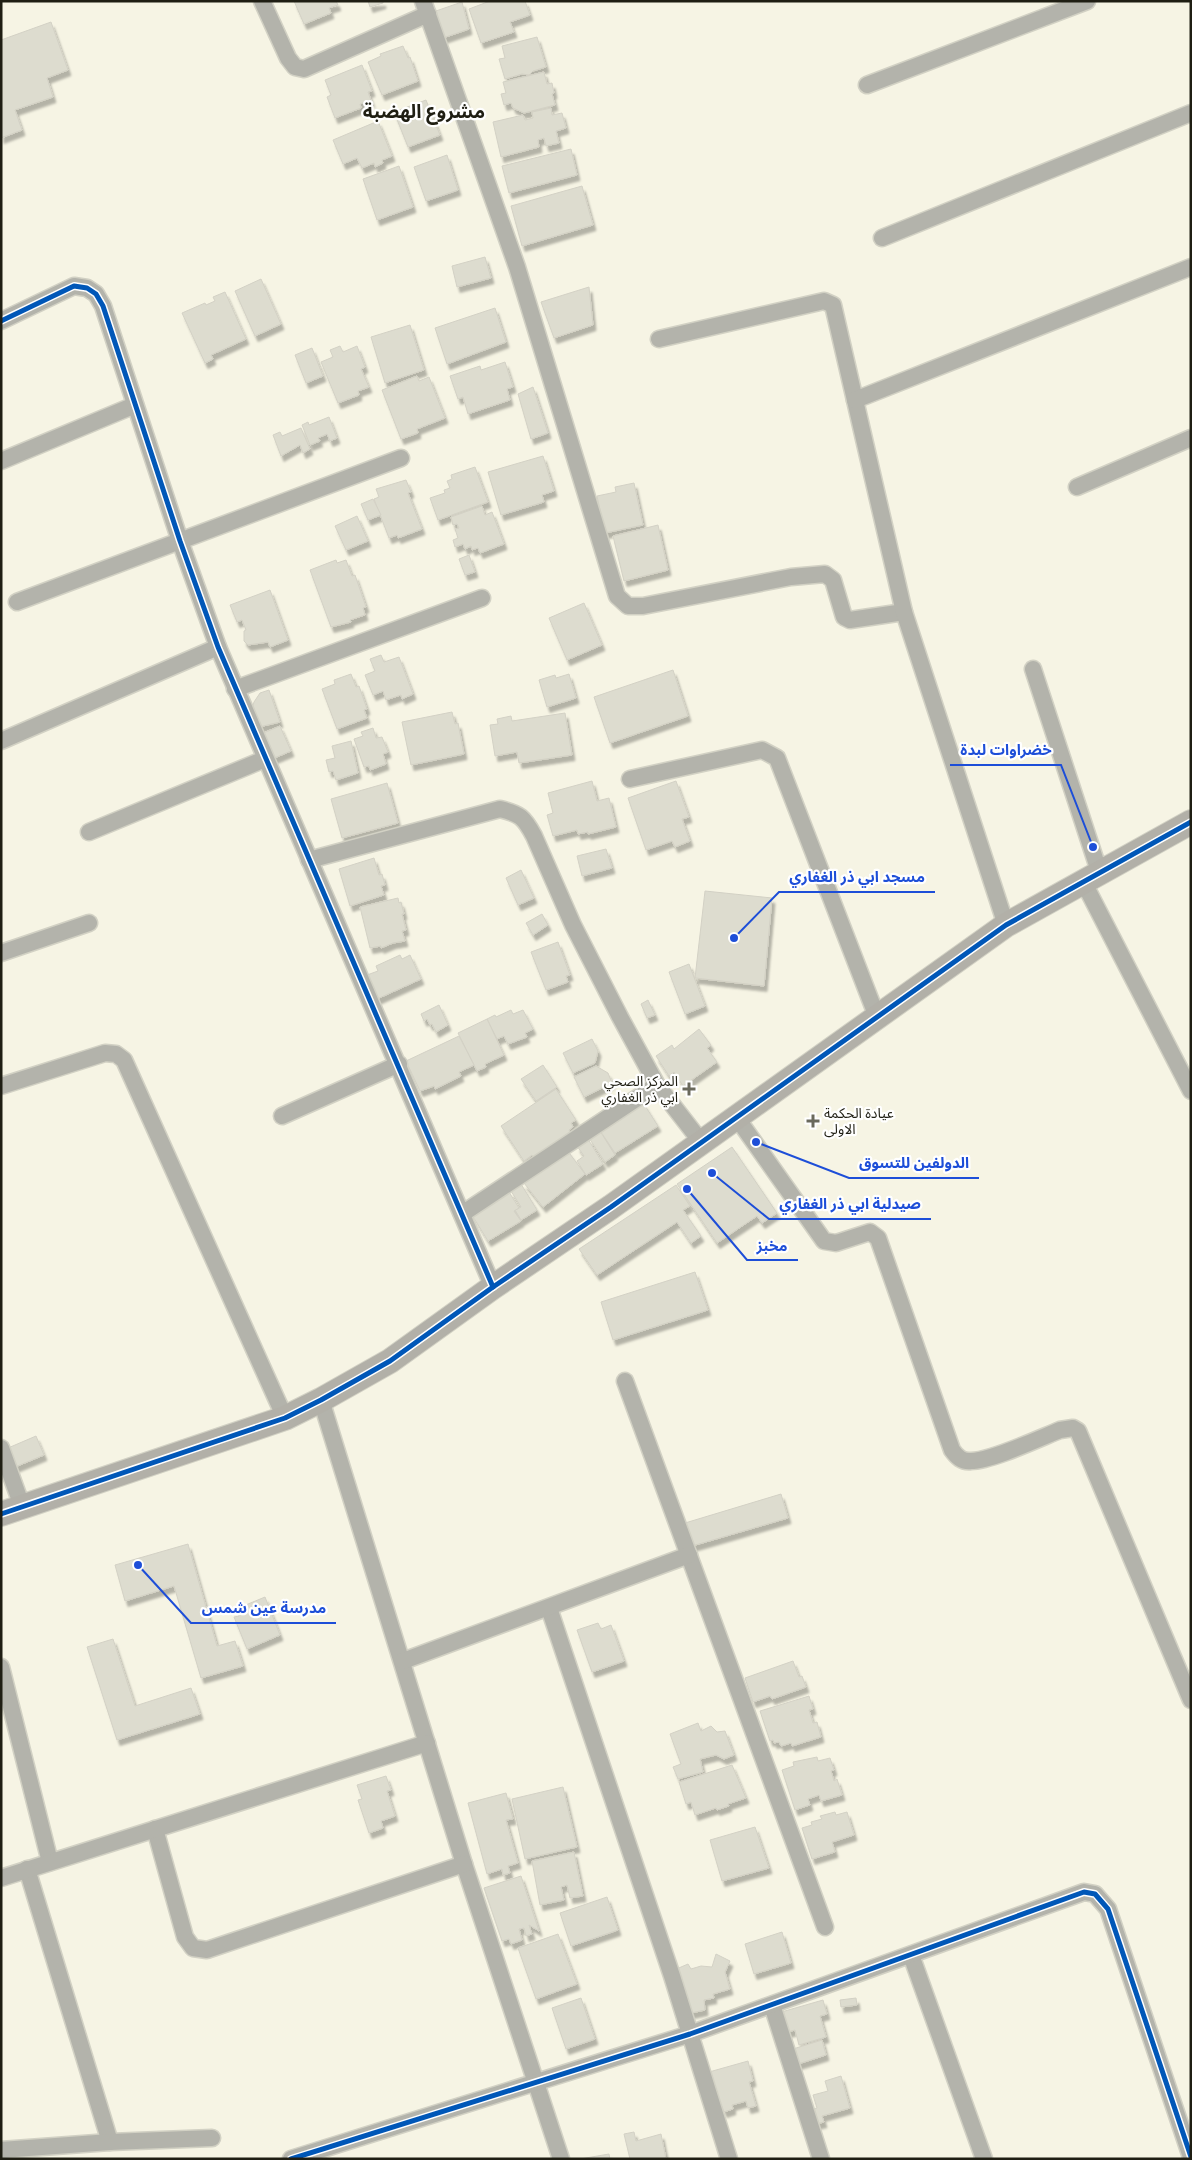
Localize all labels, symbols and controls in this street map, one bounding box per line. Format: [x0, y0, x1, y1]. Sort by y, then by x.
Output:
district label: مشروع الهضبة [363, 99, 485, 125]
callout: خضراوات لبدة [950, 735, 1061, 765]
text: خضراوات لبدة [960, 740, 1052, 759]
callout: مسجد ابي ذر الغفاري [779, 862, 935, 892]
text: مسجد ابي ذر الغفاري [789, 867, 925, 888]
place label: المركز الصحي ابي ذر الغفاري [601, 1072, 678, 1108]
marker: المركز الصحي ابي ذر الغفاري [682, 1082, 696, 1096]
place label: عيادة الحكمة الاولى [824, 1104, 894, 1138]
marker: عيادة الحكمة الاولى [806, 1114, 820, 1128]
callout: الدولفين للتسوق [849, 1148, 979, 1178]
text: الدولفين للتسوق [859, 1153, 969, 1172]
callout: صيدلية ابي ذر الغفاري [769, 1189, 931, 1219]
text: صيدلية ابي ذر الغفاري [779, 1194, 921, 1215]
callout: مخبز [747, 1230, 798, 1260]
text: مخبز [755, 1236, 788, 1255]
callout: مدرسة عين شمس [191, 1593, 336, 1623]
text: مدرسة عين شمس [202, 1598, 326, 1617]

